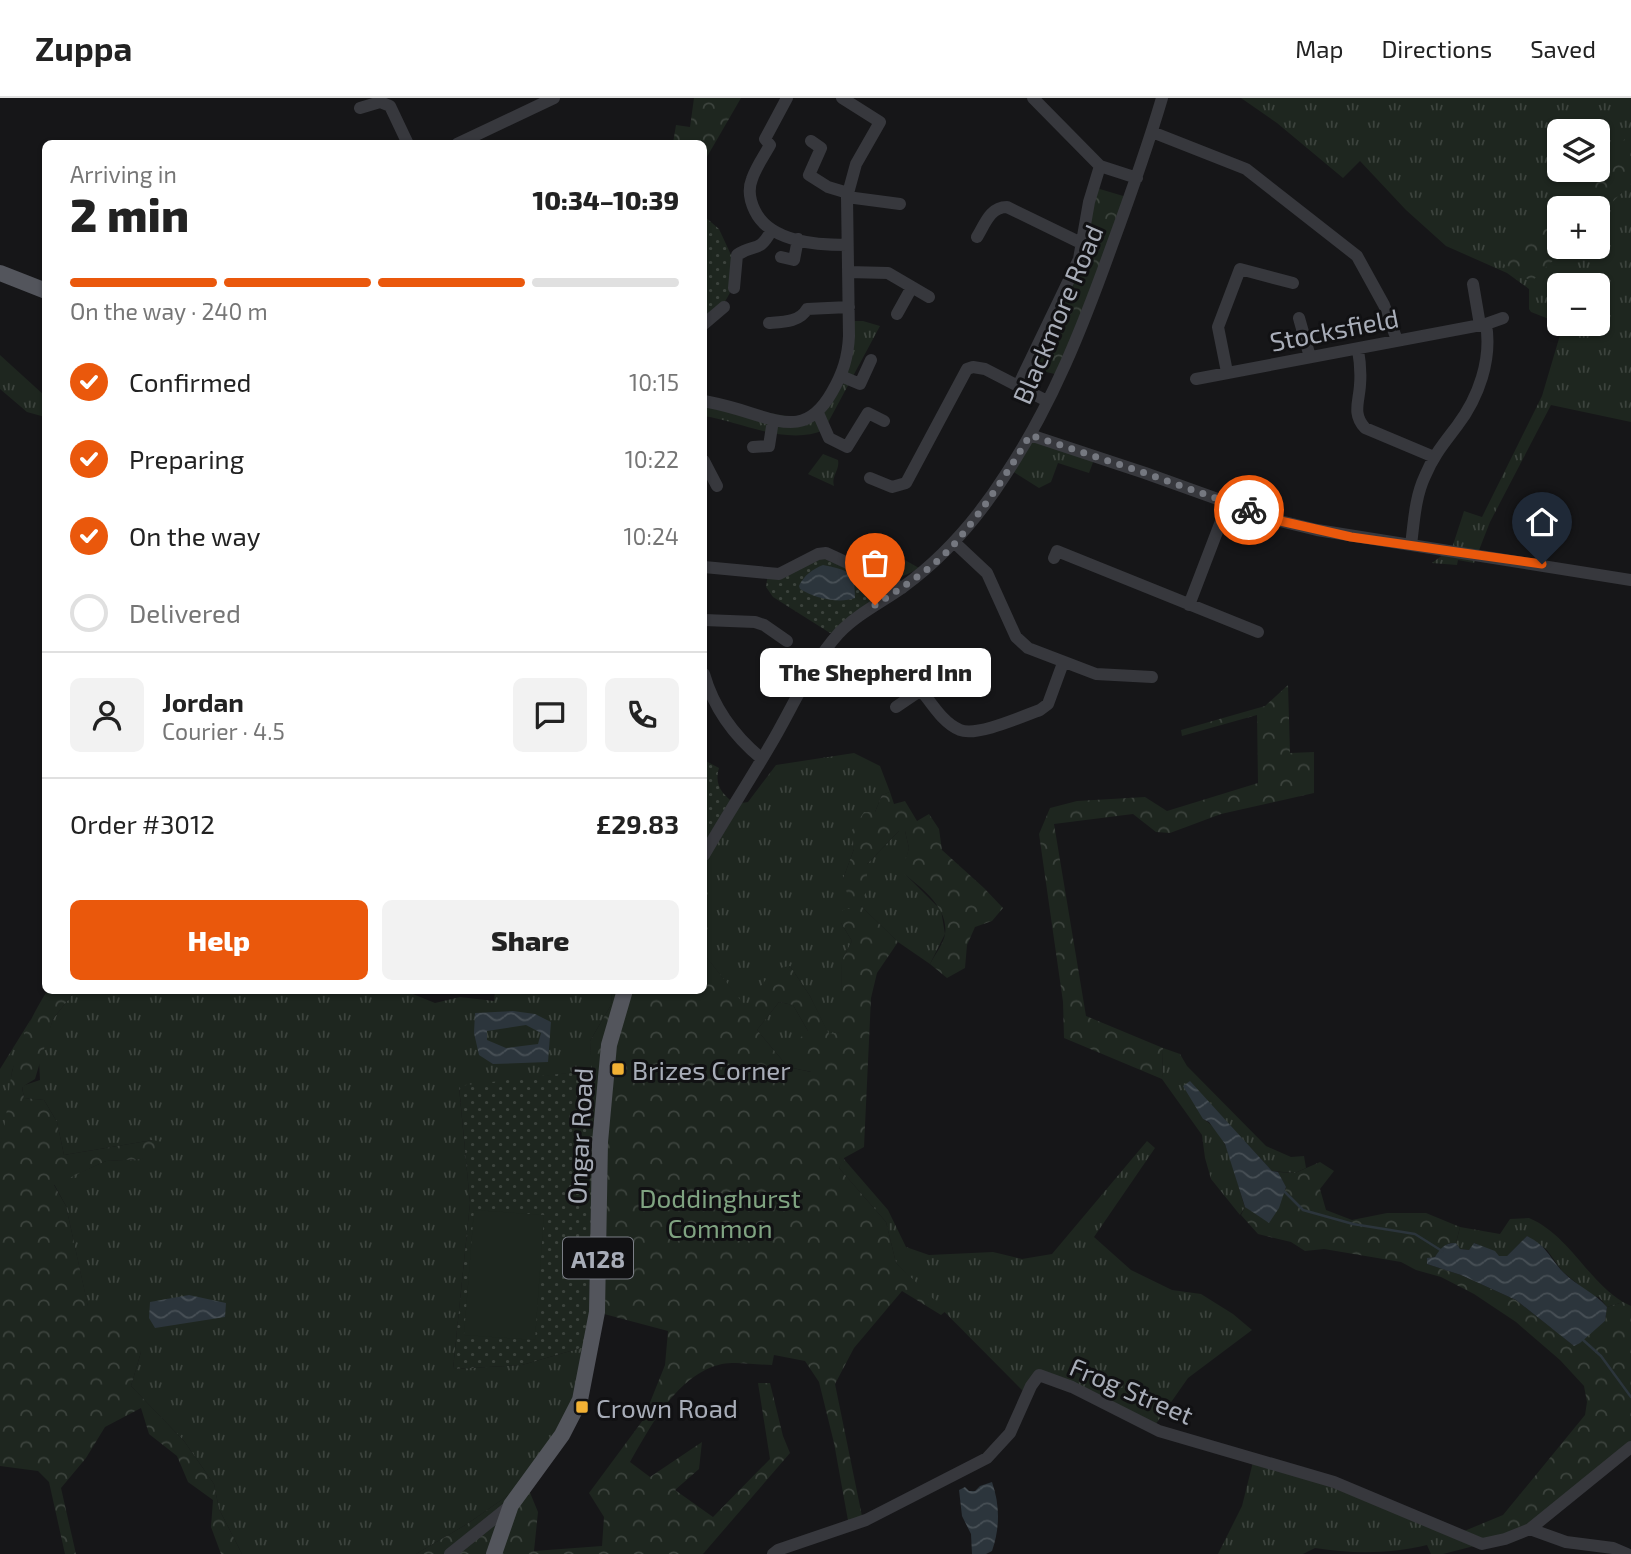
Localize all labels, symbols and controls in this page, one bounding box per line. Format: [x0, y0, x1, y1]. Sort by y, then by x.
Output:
text: Zuppa [35, 28, 132, 68]
text: Map [1295, 34, 1343, 63]
text: Directions [1381, 34, 1492, 63]
text: Saved [1530, 34, 1596, 63]
map controls [1547, 119, 1610, 336]
button: layers [1547, 119, 1610, 182]
text: Arriving in [70, 160, 177, 188]
text: 10:34–10:39 [532, 184, 679, 215]
text: 2 min [70, 186, 189, 241]
button: + [1547, 196, 1610, 259]
street label: Blackmore Road [1005, 220, 1109, 408]
button: − [1547, 273, 1610, 336]
text: On the way · 240 m [70, 297, 268, 325]
street label: Stocksfield [1267, 301, 1401, 357]
icon: check [70, 363, 108, 401]
text: Confirmed [129, 366, 252, 397]
text: 10:15 [629, 368, 679, 396]
icon: check [70, 440, 108, 478]
text: Preparing [129, 443, 244, 474]
text: 10:22 [625, 445, 679, 473]
courier [1214, 475, 1284, 545]
icon: bike [1230, 491, 1268, 529]
pin [1512, 492, 1572, 564]
icon: home [1523, 503, 1561, 541]
icon: check [70, 517, 108, 555]
text: On the way [129, 520, 260, 551]
text: 10:24 [623, 522, 679, 550]
pin [845, 533, 905, 605]
icon: bag [856, 544, 894, 582]
text: Delivered [129, 597, 241, 628]
callout: The Shepherd Inn [760, 647, 990, 696]
text: The Shepherd Inn [779, 658, 972, 686]
button: person [70, 678, 144, 752]
button: chat [513, 678, 587, 752]
button: phone [605, 678, 679, 752]
text: Jordan [162, 686, 244, 717]
text: Courier · 4.5 [162, 717, 285, 745]
text: Order #3012 [70, 808, 215, 839]
text: £29.83 [596, 808, 679, 839]
button: Help [70, 900, 368, 980]
button: Share [382, 900, 679, 980]
place label: Brizes Corner [632, 1054, 791, 1085]
marker: Brizes Corner [610, 1061, 626, 1077]
street label: Ongar Road [560, 1067, 598, 1205]
park label: Doddinghurst Common [639, 1182, 801, 1243]
road number: A128 [563, 1238, 633, 1278]
street label: Frog Street [1066, 1350, 1198, 1430]
place label: Crown Road [596, 1392, 738, 1423]
marker: Crown Road [574, 1399, 590, 1415]

